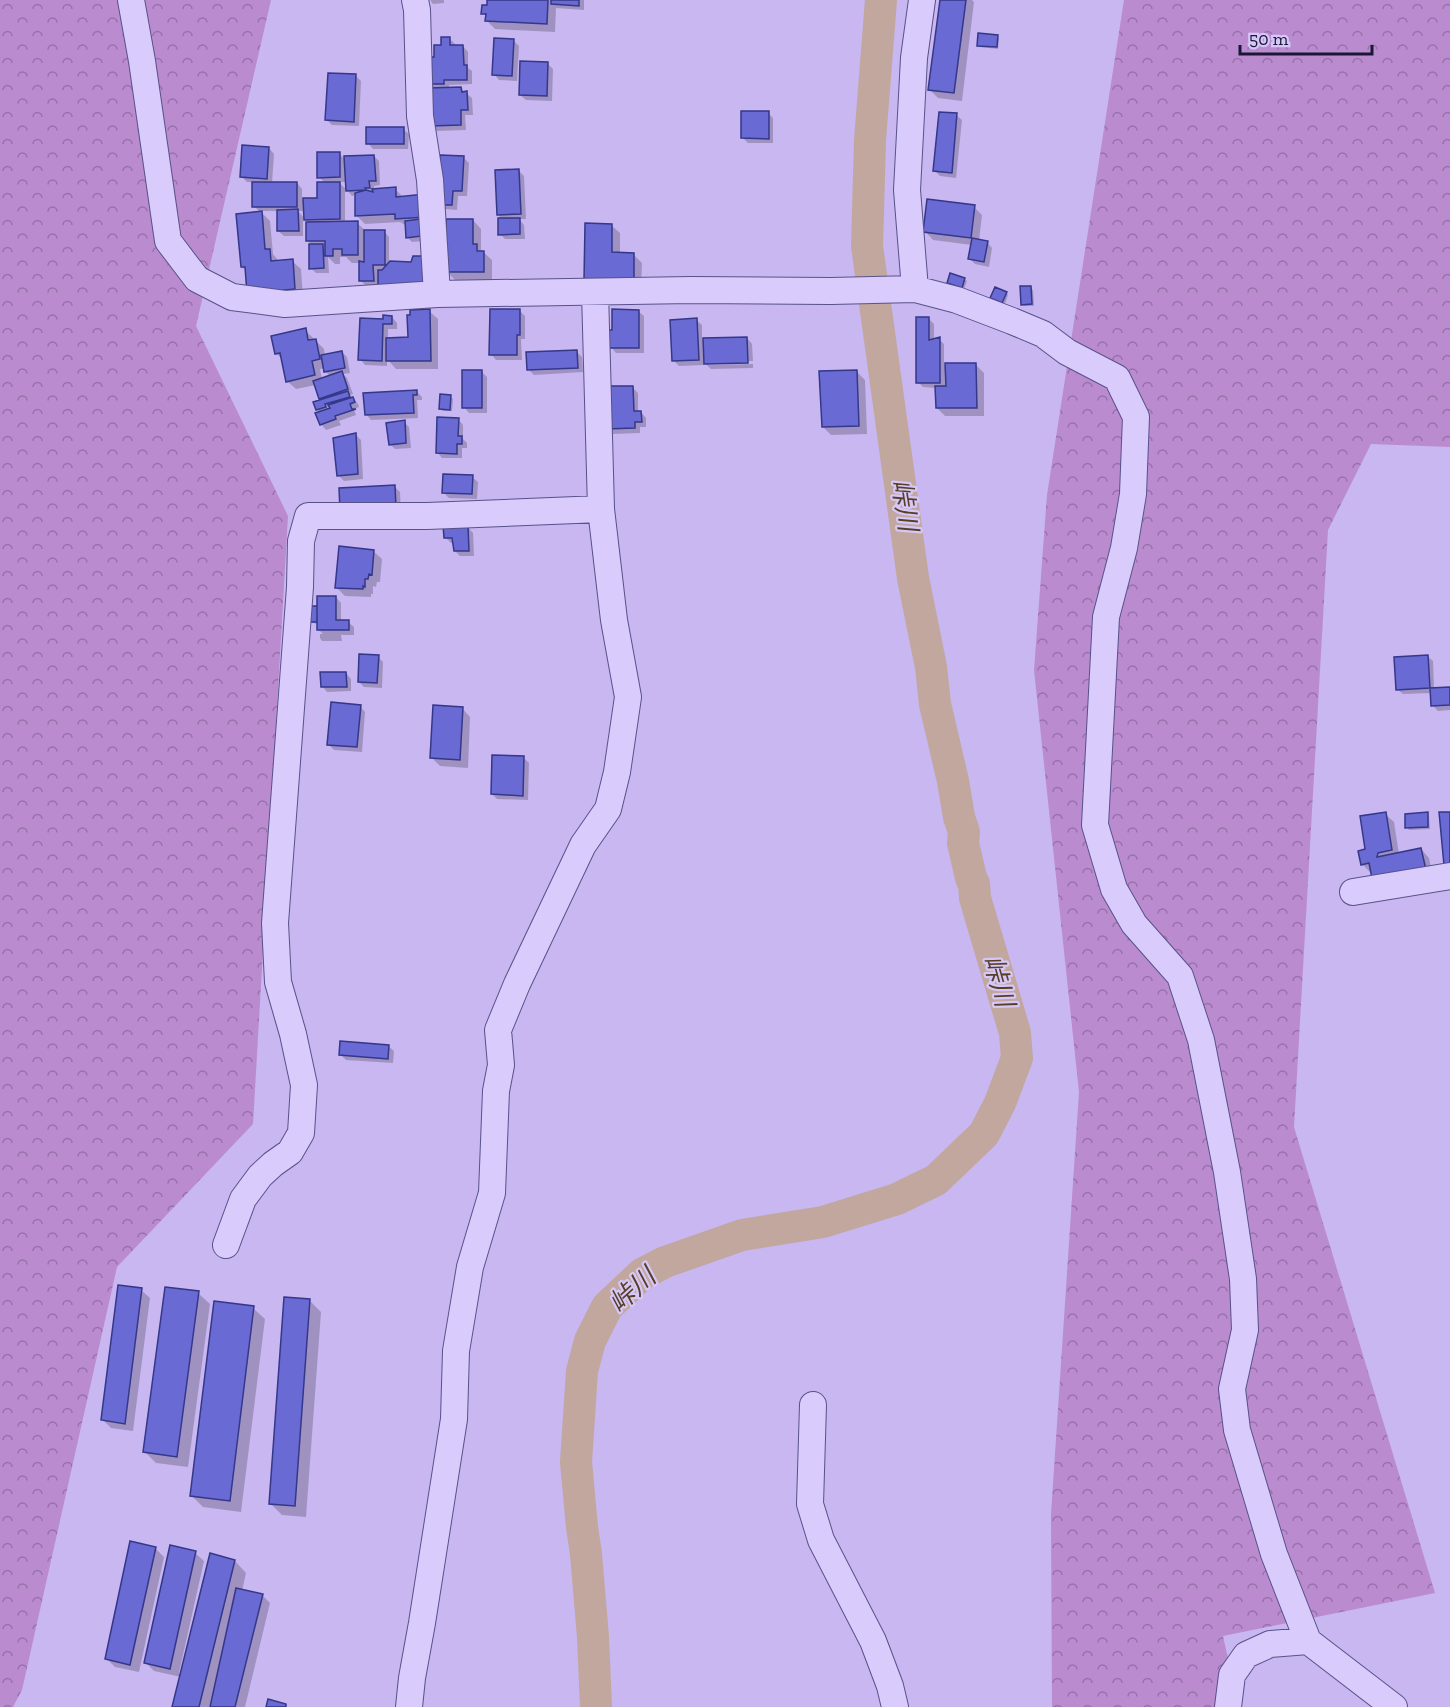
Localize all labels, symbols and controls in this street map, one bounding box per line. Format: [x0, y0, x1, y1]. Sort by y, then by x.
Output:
scale bar [1240, 18, 1372, 56]
text: 50 m [1249, 28, 1289, 50]
water label: 峠川 [885, 477, 925, 536]
water label: 峠川 [976, 952, 1022, 1013]
water label: 峠川 [602, 1259, 664, 1319]

